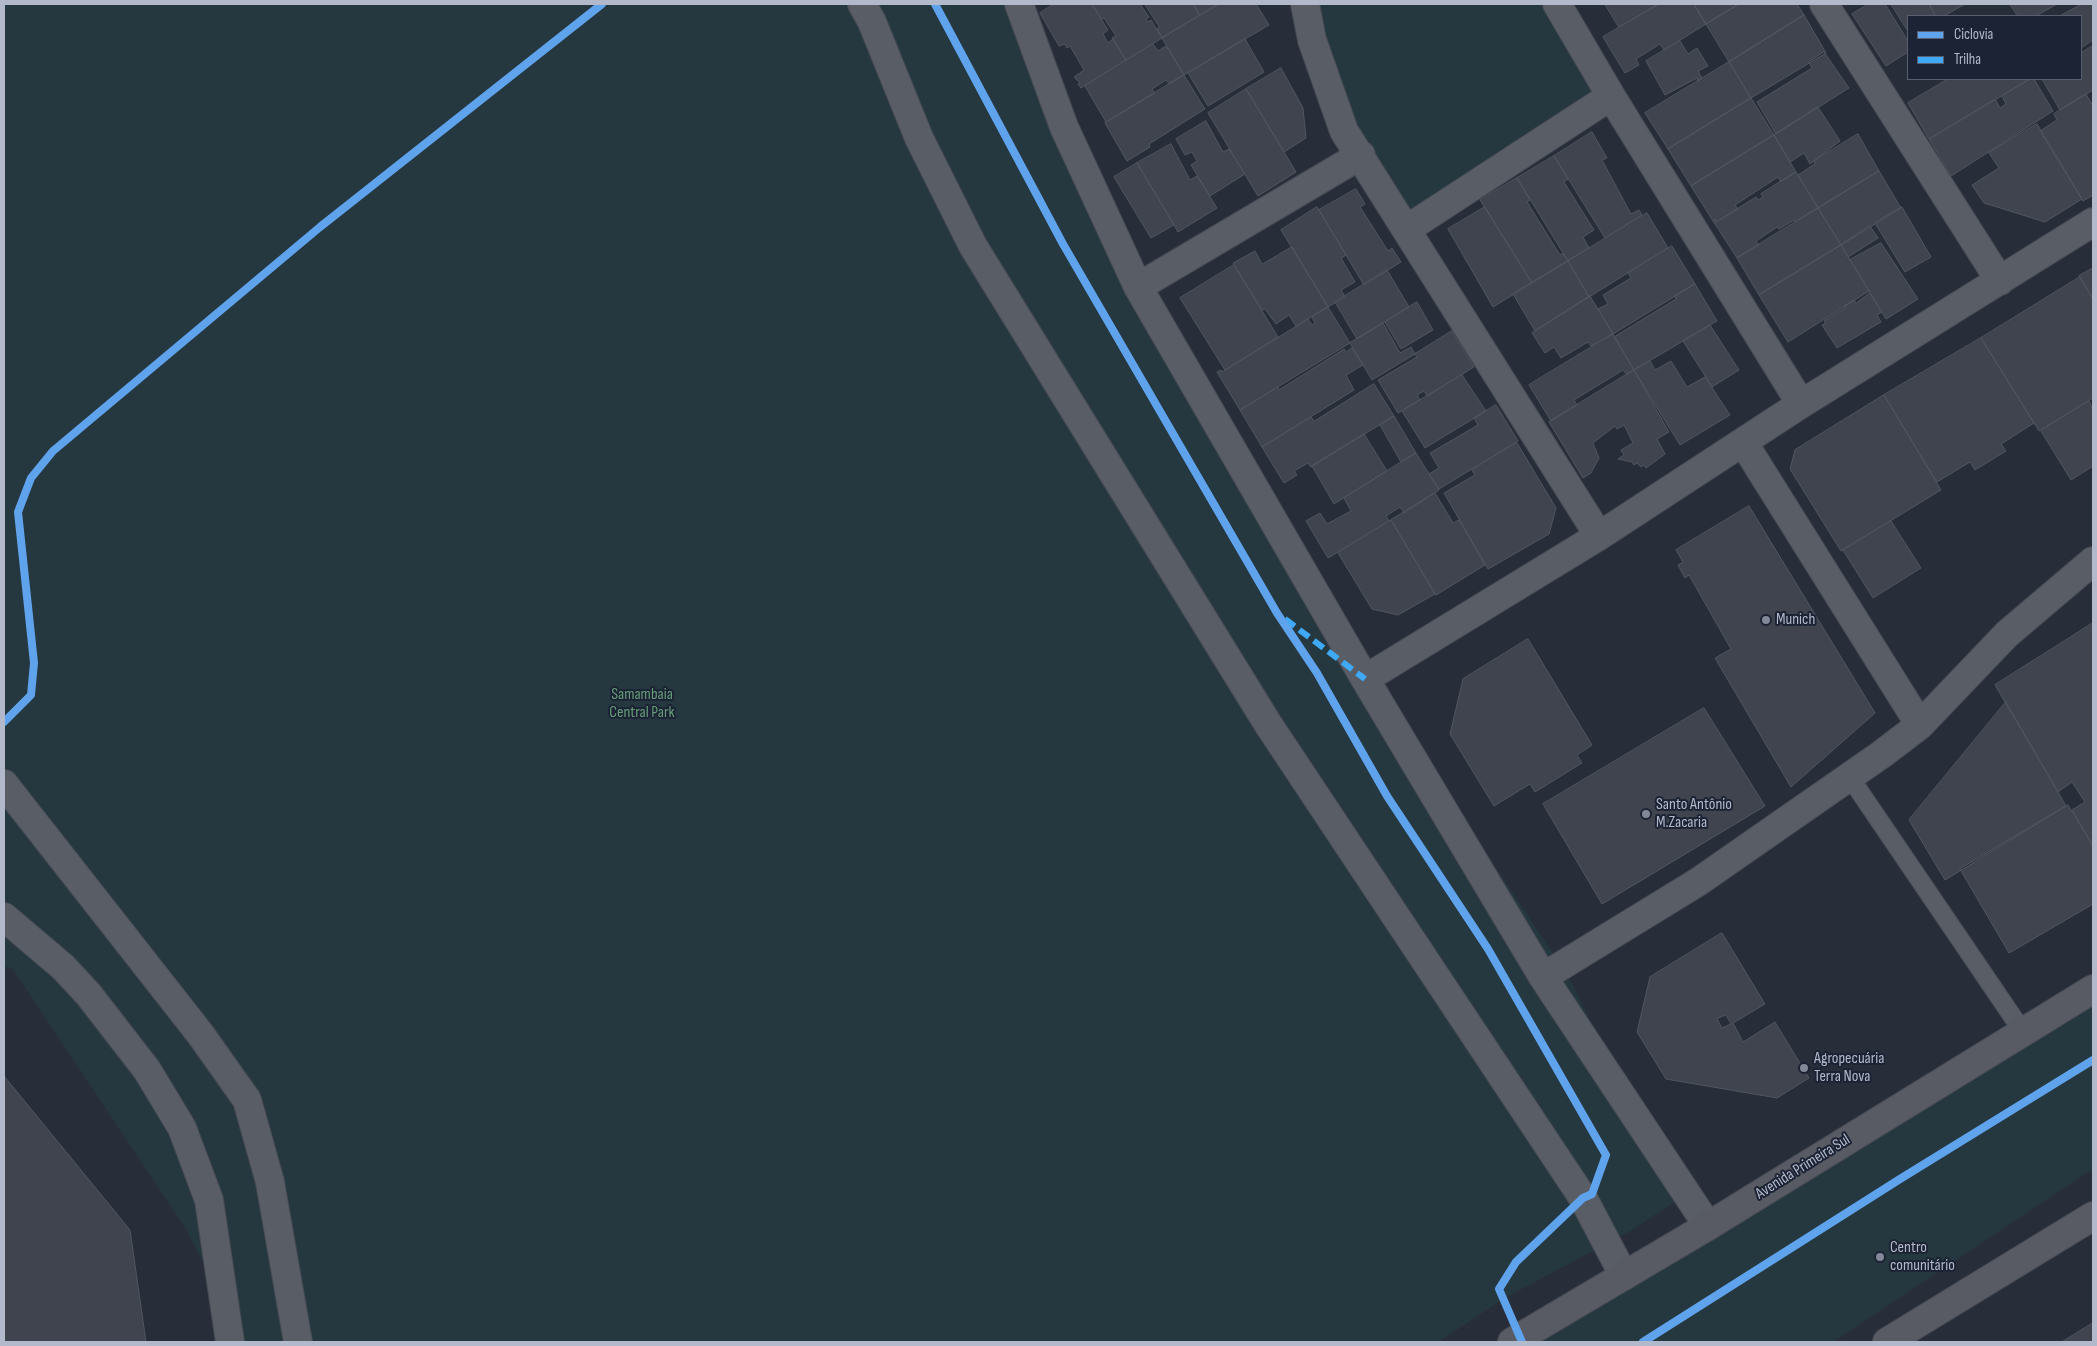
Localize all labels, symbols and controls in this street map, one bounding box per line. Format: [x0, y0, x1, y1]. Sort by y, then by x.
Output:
legend [1907, 15, 2082, 80]
text: Ciclovia [1954, 25, 1993, 44]
text: Trilha [1954, 50, 1981, 69]
place label: Munich [1776, 610, 1815, 630]
marker: Munich [1760, 614, 1772, 626]
park label: Samambaia Central Park [609, 685, 675, 723]
place label: Santo Antônio M.Zacaria [1656, 795, 1732, 833]
marker: Santo Antônio M.Zacaria [1640, 808, 1652, 820]
place label: Agropecuária Terra Nova [1814, 1049, 1884, 1087]
marker: Agropecuária Terra Nova [1798, 1062, 1810, 1074]
street label: Avenida Primeira Sul [1752, 1130, 1854, 1204]
place label: Centro comunitário [1890, 1238, 1955, 1276]
marker: Centro comunitário [1874, 1251, 1886, 1263]

